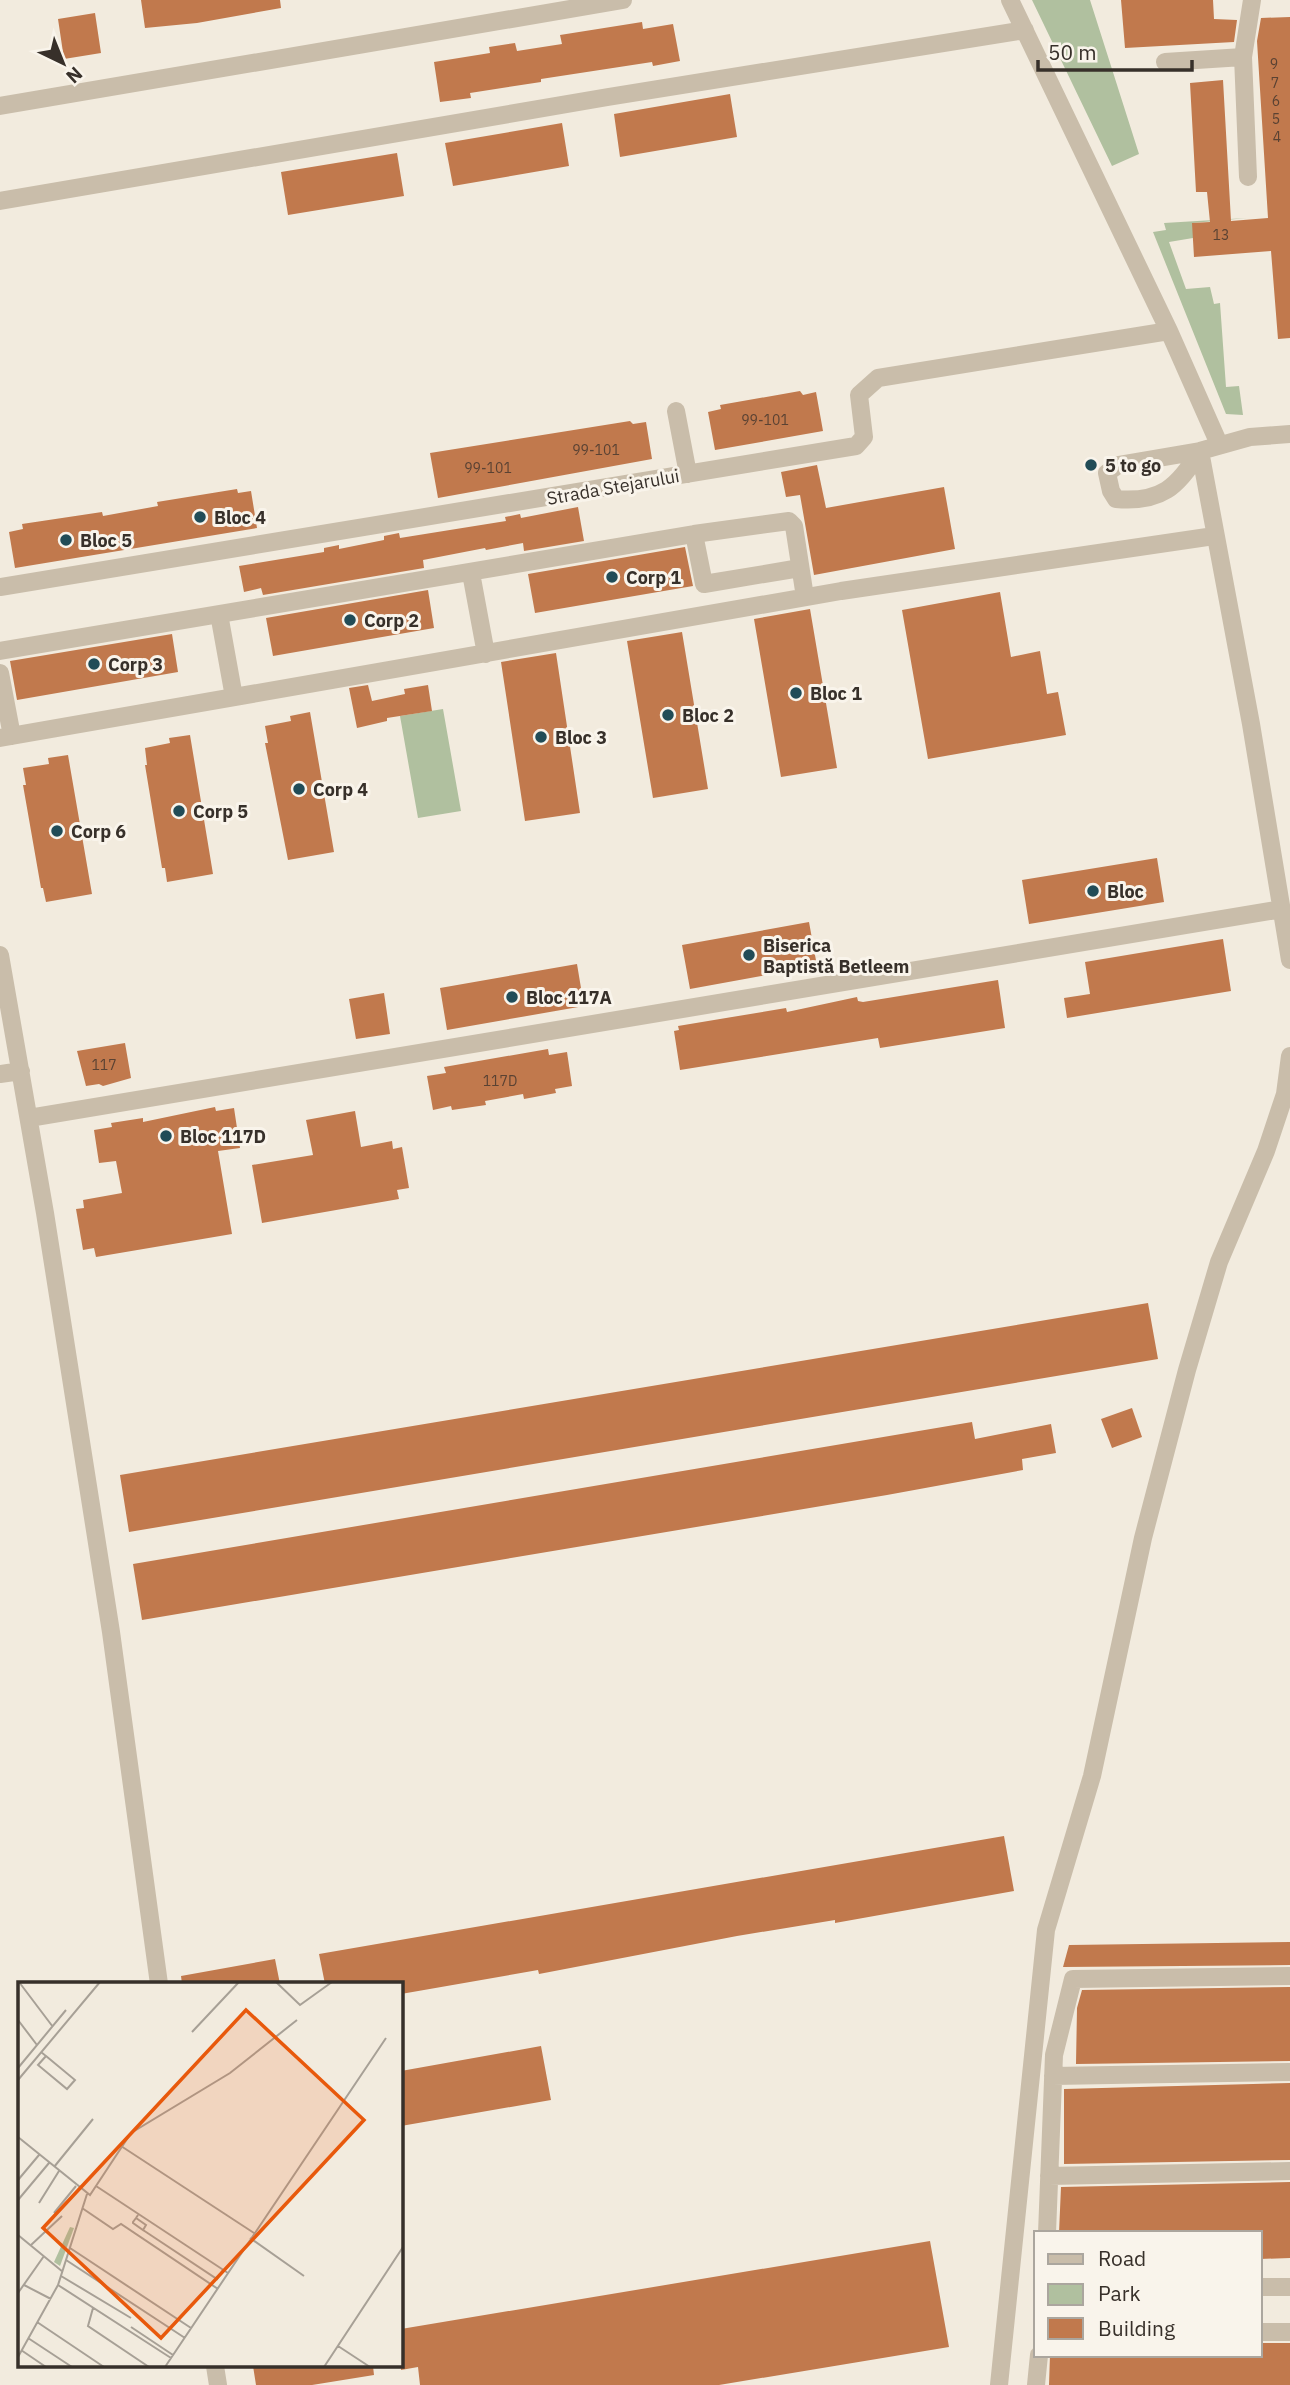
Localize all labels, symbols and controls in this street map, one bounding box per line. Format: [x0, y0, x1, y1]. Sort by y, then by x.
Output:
north arrow [28, 28, 98, 98]
scale bar [1038, 28, 1192, 72]
text: 50 m [1048, 38, 1097, 66]
house number: 9 [1270, 55, 1278, 73]
text: N [61, 62, 88, 89]
house number: 7 [1271, 74, 1279, 92]
house number: 6 [1272, 92, 1280, 110]
house number: 5 [1272, 110, 1280, 128]
house number: 4 [1273, 128, 1281, 146]
house number: 13 [1213, 226, 1229, 244]
house number: 99-101 [741, 411, 789, 429]
house number: 99-101 [572, 441, 620, 459]
place label: 5 to go [1105, 454, 1161, 477]
marker: 5 to go [1083, 457, 1099, 473]
house number: 99-101 [464, 459, 512, 477]
street label: Strada Stejarului [545, 464, 681, 510]
place label: Bloc 4 [214, 506, 266, 529]
marker: Bloc 4 [192, 509, 208, 525]
place label: Bloc 5 [80, 529, 132, 552]
marker: Bloc 5 [58, 532, 74, 548]
place label: Corp 1 [626, 566, 681, 589]
marker: Corp 1 [604, 569, 620, 585]
place label: Corp 2 [364, 609, 419, 632]
marker: Corp 2 [342, 612, 358, 628]
place label: Corp 3 [108, 653, 163, 676]
marker: Corp 3 [86, 656, 102, 672]
place label: Bloc 1 [810, 682, 862, 705]
marker: Bloc 1 [788, 685, 804, 701]
place label: Bloc 2 [682, 704, 734, 727]
marker: Bloc 2 [660, 707, 676, 723]
place label: Bloc 3 [555, 726, 607, 749]
marker: Bloc 3 [533, 729, 549, 745]
place label: Corp 4 [313, 778, 368, 801]
marker: Corp 4 [291, 781, 307, 797]
place label: Corp 5 [193, 800, 248, 823]
marker: Corp 5 [171, 803, 187, 819]
place label: Corp 6 [71, 820, 126, 843]
marker: Corp 6 [49, 823, 65, 839]
place label: Bloc [1107, 880, 1144, 903]
marker: Bloc [1085, 883, 1101, 899]
place label: Biserica Baptistă Betleem [763, 934, 909, 978]
marker: Biserica Baptistă Betleem [741, 947, 757, 963]
place label: Bloc 117A [526, 986, 612, 1009]
marker: Bloc 117A [504, 989, 520, 1005]
house number: 117 [91, 1056, 117, 1074]
house number: 117D [483, 1072, 517, 1090]
place label: Bloc 117D [180, 1125, 266, 1148]
marker: Bloc 117D [158, 1128, 174, 1144]
inset map [18, 1982, 402, 2368]
legend [1034, 2231, 1262, 2357]
text: Road [1098, 2244, 1146, 2272]
text: Park [1098, 2279, 1141, 2307]
text: Building [1098, 2314, 1175, 2342]

